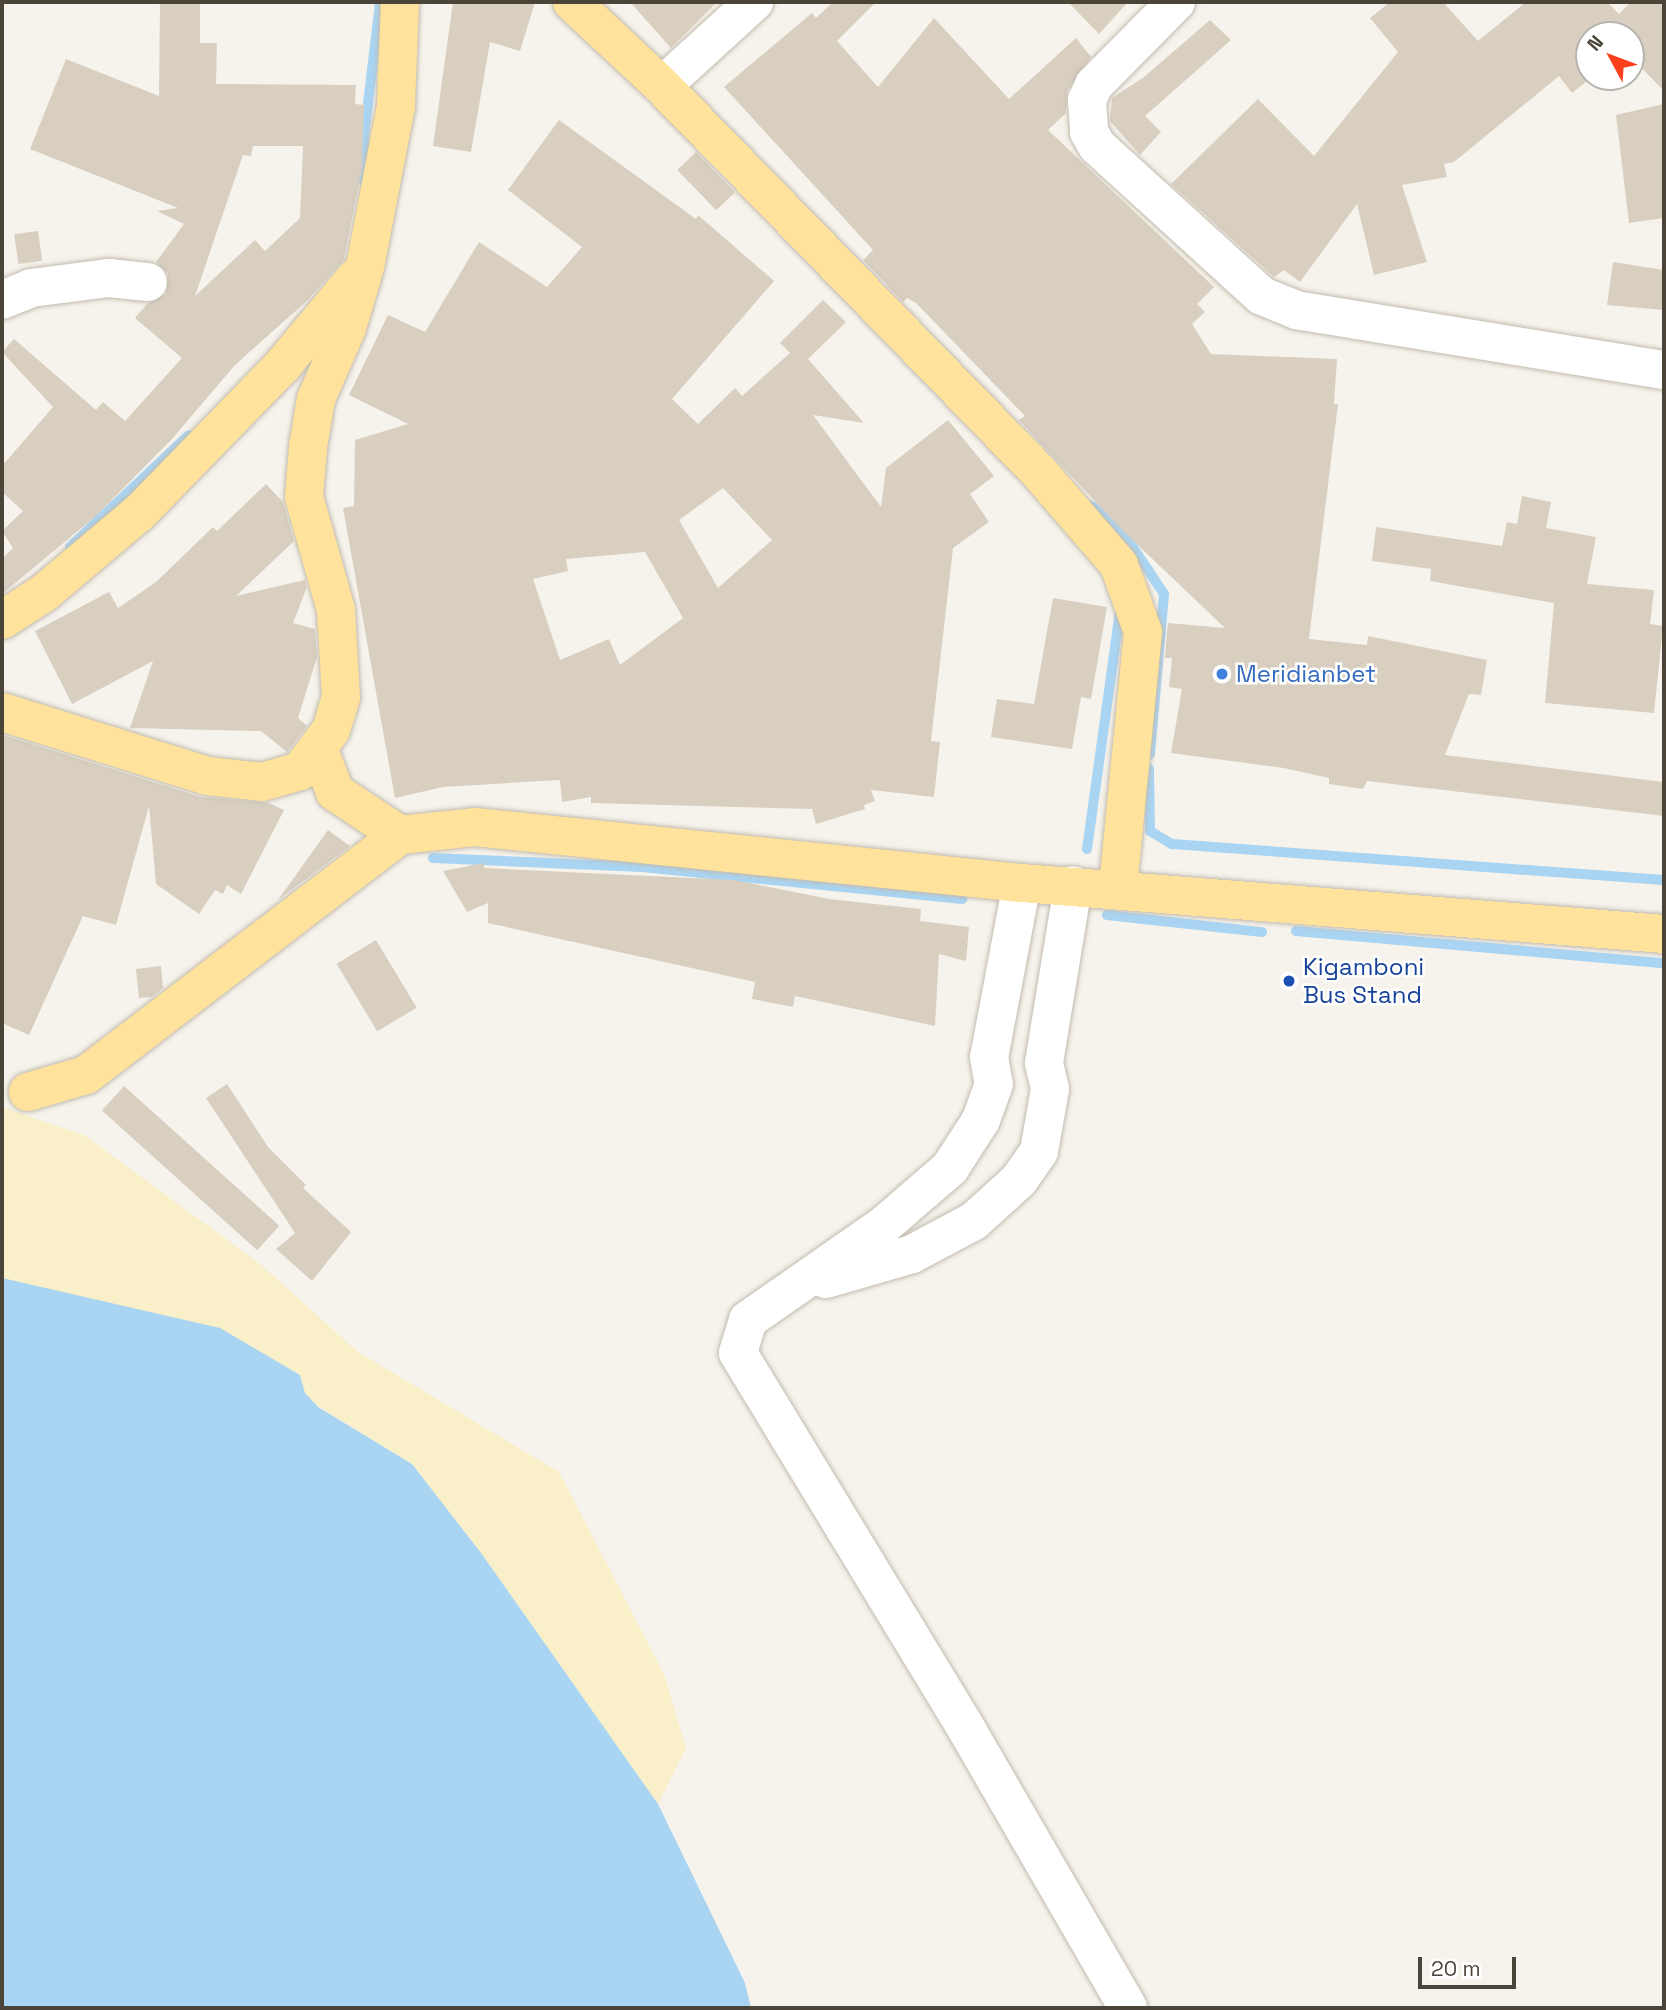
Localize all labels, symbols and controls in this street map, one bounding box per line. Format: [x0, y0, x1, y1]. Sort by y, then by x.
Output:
north arrow [1575, 21, 1645, 91]
text: N [1582, 30, 1609, 56]
place label: Meridianbet [1236, 660, 1376, 688]
marker: Meridianbet [1214, 666, 1230, 682]
place label: Kigamboni Bus Stand [1303, 953, 1424, 1009]
marker: Kigamboni Bus Stand [1281, 973, 1297, 989]
scale bar [1421, 1944, 1519, 1988]
text: 20 m [1431, 1955, 1481, 1982]

